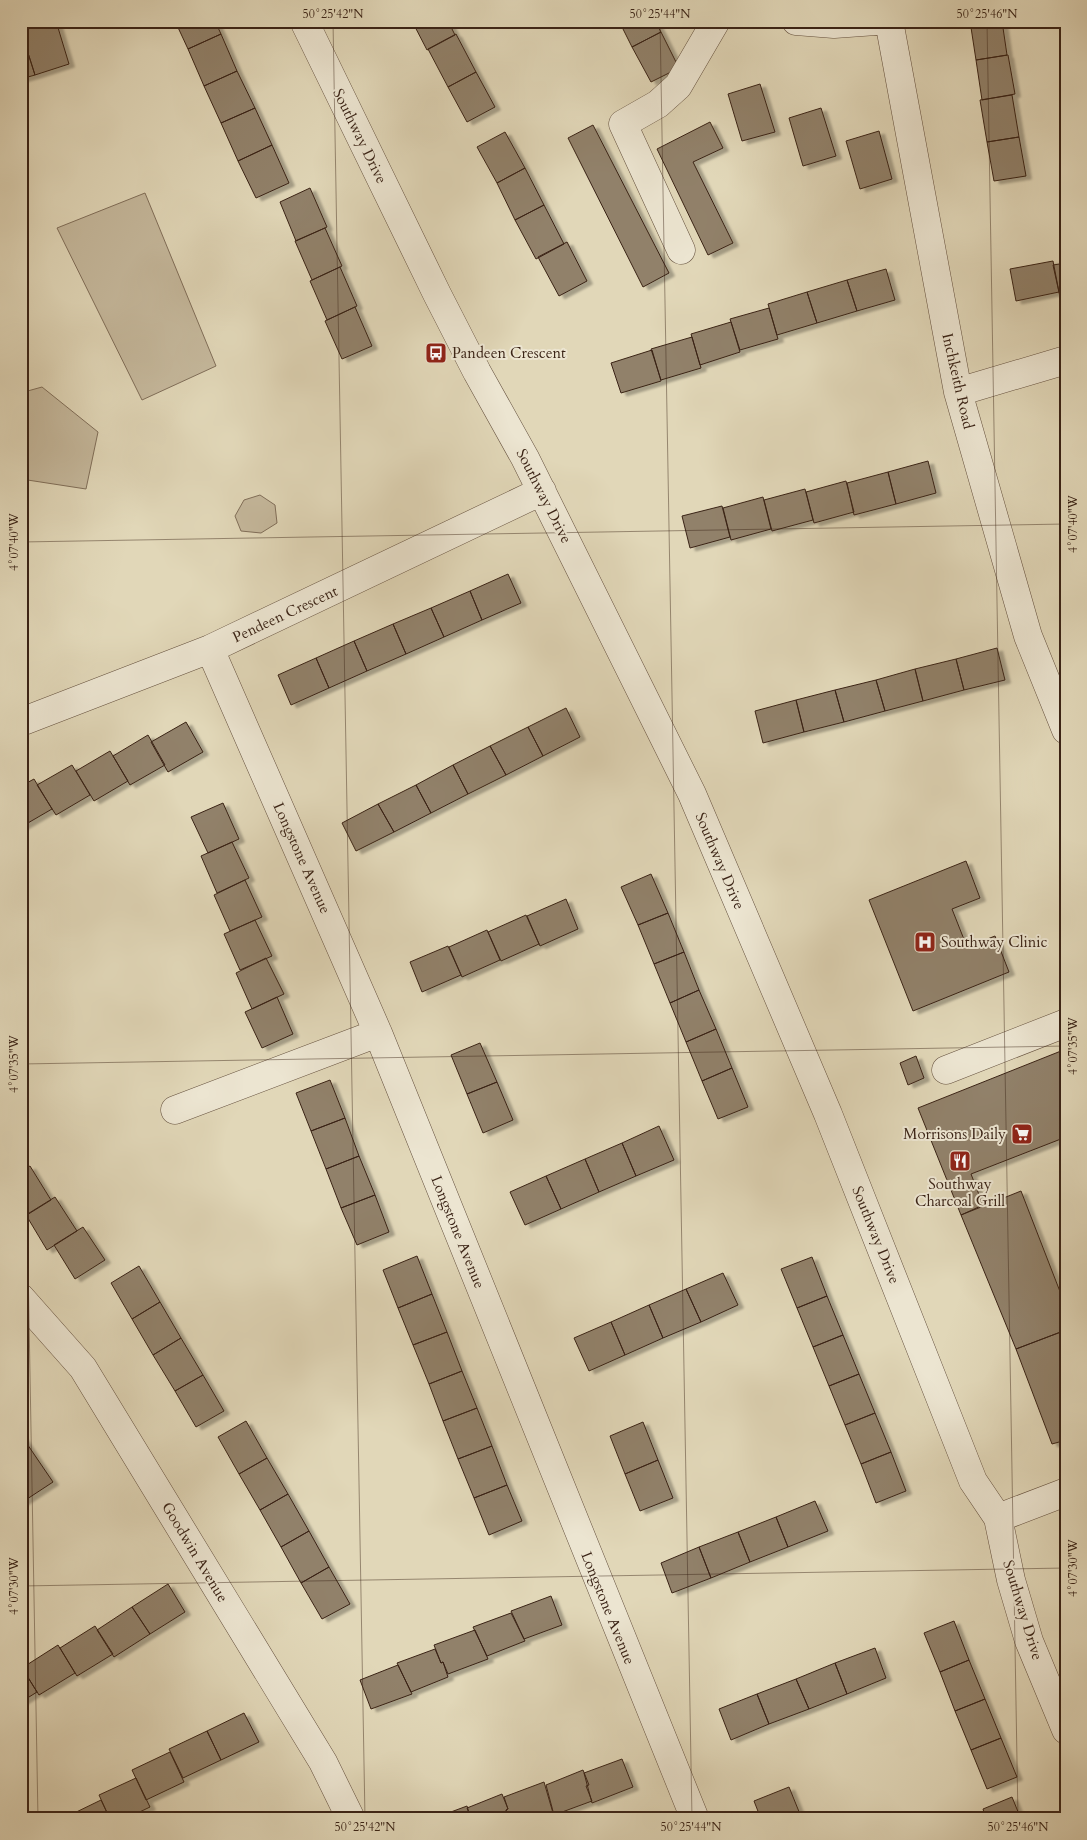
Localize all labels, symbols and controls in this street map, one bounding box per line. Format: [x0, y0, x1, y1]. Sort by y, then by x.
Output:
text: 50°25'42"N [303, 6, 364, 22]
text: 50°25'44"N [630, 6, 691, 22]
text: 50°25'46"N [957, 6, 1018, 22]
street label: Southway Drive [328, 85, 392, 187]
street label: Inchkeith Road [937, 331, 979, 431]
bus stop icon: Pandeen Crescent [424, 341, 448, 365]
place label: Pandeen Crescent [452, 343, 566, 363]
street label: Southway Drive [512, 445, 577, 547]
text: 4°07'40"W [1065, 494, 1081, 553]
text: 4°07'40"W [6, 512, 22, 571]
street label: Pendeen Crescent [229, 581, 341, 647]
street label: Longstone Avenue [268, 799, 336, 917]
street label: Southway Drive [691, 809, 750, 913]
hospital icon: Southway Clinic [913, 930, 937, 954]
place label: Southway Clinic [941, 932, 1048, 952]
text: 4°07'35"W [1065, 1016, 1081, 1075]
text: 4°07'35"W [6, 1034, 22, 1093]
supermarket icon: Morrisons Daily [1010, 1122, 1034, 1146]
place label: Morrisons Daily [903, 1124, 1006, 1144]
restaurant icon: Southway Charcoal Grill [948, 1149, 972, 1173]
street label: Longstone Avenue [426, 1173, 490, 1292]
place label: Southway Charcoal Grill [915, 1174, 1005, 1211]
street label: Southway Drive [847, 1183, 905, 1287]
street label: Goodwin Avenue [157, 1498, 233, 1606]
text: 4°07'30"W [1065, 1538, 1081, 1597]
street label: Longstone Avenue [576, 1549, 640, 1668]
text: 4°07'30"W [6, 1556, 22, 1615]
street label: Southway Drive [998, 1558, 1048, 1663]
text: 50°25'42"N [335, 1819, 396, 1835]
text: 50°25'44"N [661, 1819, 722, 1835]
text: 50°25'46"N [988, 1819, 1049, 1835]

